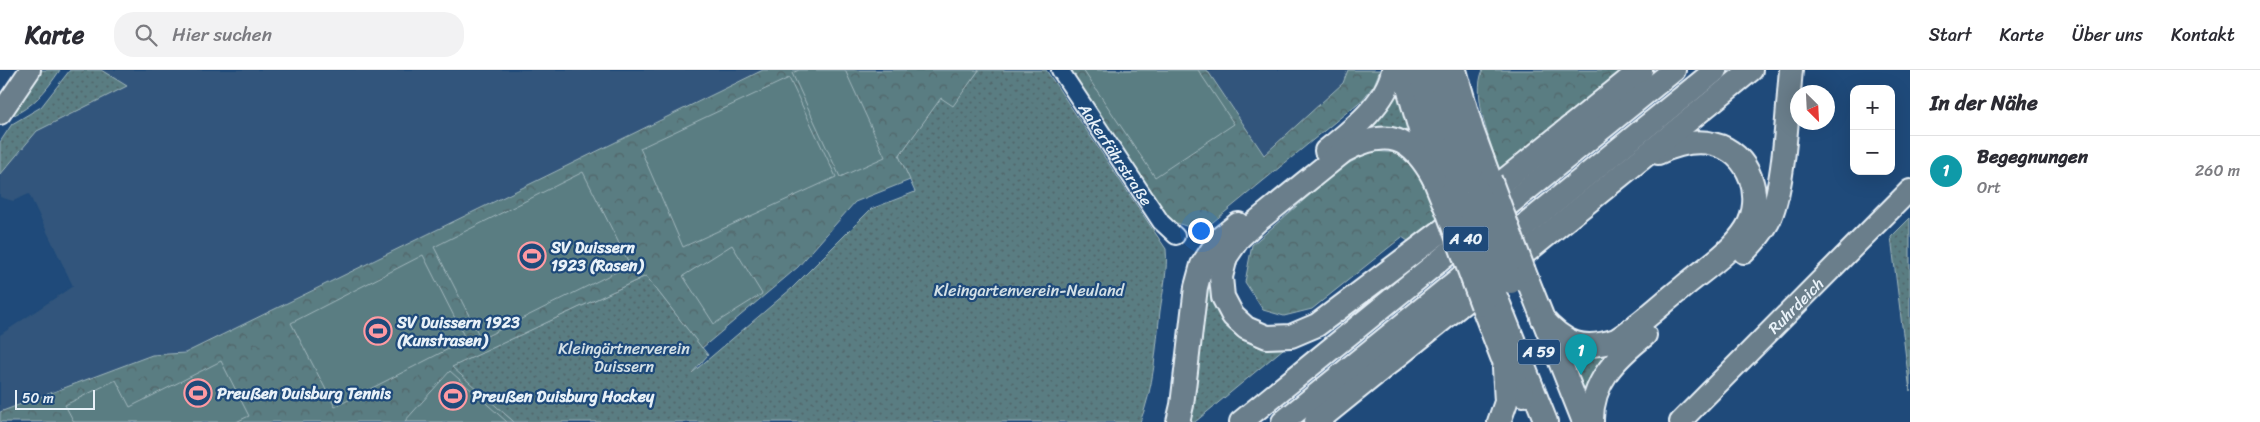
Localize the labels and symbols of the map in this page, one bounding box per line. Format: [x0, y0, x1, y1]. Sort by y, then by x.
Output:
north arrow [1790, 85, 1835, 130]
street label: Aakerfährstraße [1070, 96, 1161, 212]
your location [1188, 218, 1214, 244]
road number: A 40 [1444, 226, 1488, 252]
place label: SV Duissern 1923 (Rasen) [550, 233, 644, 280]
sports icon: SV Duissern 1923 (Rasen) [517, 241, 547, 271]
street label: Ruhrdeich [1761, 271, 1831, 341]
park label: Kleingartenverein-Neuland [934, 276, 1126, 305]
place label: SV Duissern 1923 (Kunstrasen) [396, 308, 520, 355]
sports icon: SV Duissern 1923 (Kunstrasen) [363, 316, 393, 346]
park label: Kleingärtnerverein Duissern [558, 334, 690, 381]
pin: 1 [1565, 334, 1597, 375]
road number: A 59 [1518, 340, 1560, 364]
sports icon: Preußen Duisburg Tennis [183, 378, 213, 408]
place label: Preußen Duisburg Tennis [217, 379, 391, 408]
sports icon: Preußen Duisburg Hockey [438, 381, 468, 411]
place label: Preußen Duisburg Hockey [472, 382, 655, 411]
scale bar [15, 387, 95, 410]

